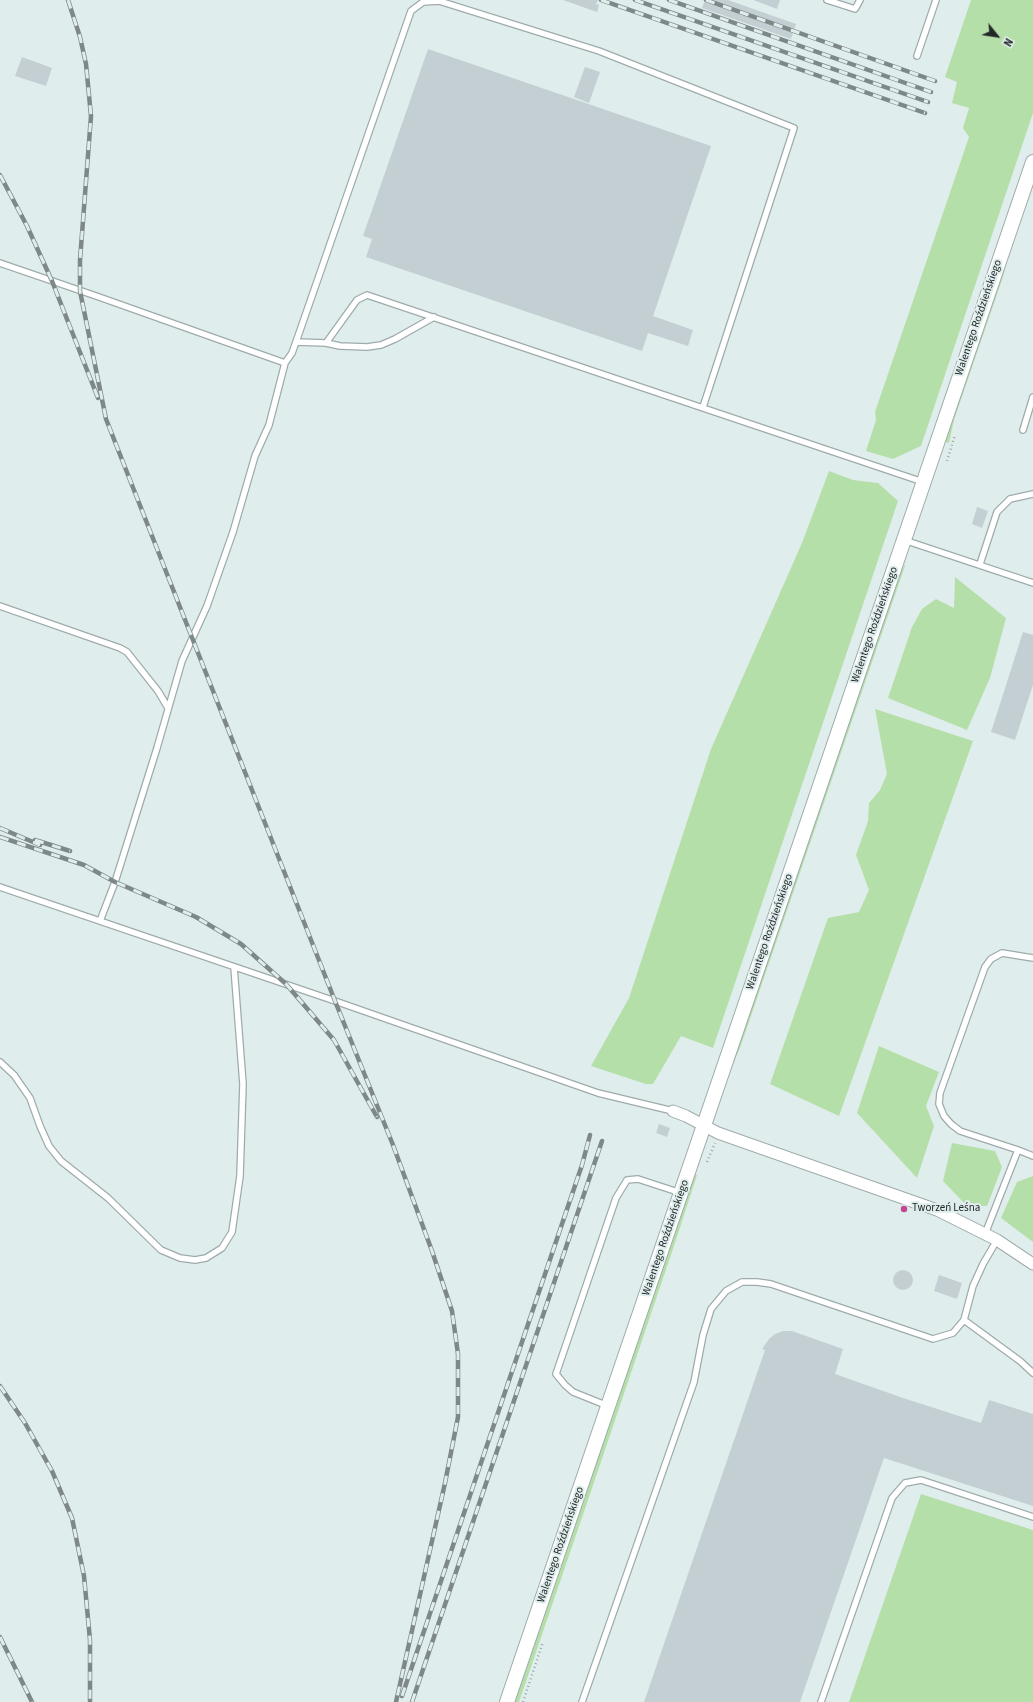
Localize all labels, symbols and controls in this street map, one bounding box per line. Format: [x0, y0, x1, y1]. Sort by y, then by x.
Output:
north arrow [977, 16, 1017, 56]
text: N [1000, 35, 1016, 49]
street label: Walentego Roździeńskiego [953, 258, 1005, 378]
street label: Walentego Roździeńskiego [849, 565, 901, 685]
street label: Walentego Roździeńskiego [744, 872, 796, 992]
street label: Walentego Roździeńskiego [640, 1178, 692, 1298]
place label: Tworzeń Leśna [912, 1202, 980, 1216]
marker: Tworzeń Leśna [899, 1204, 909, 1214]
street label: Walentego Roździeńskiego [535, 1485, 587, 1605]

